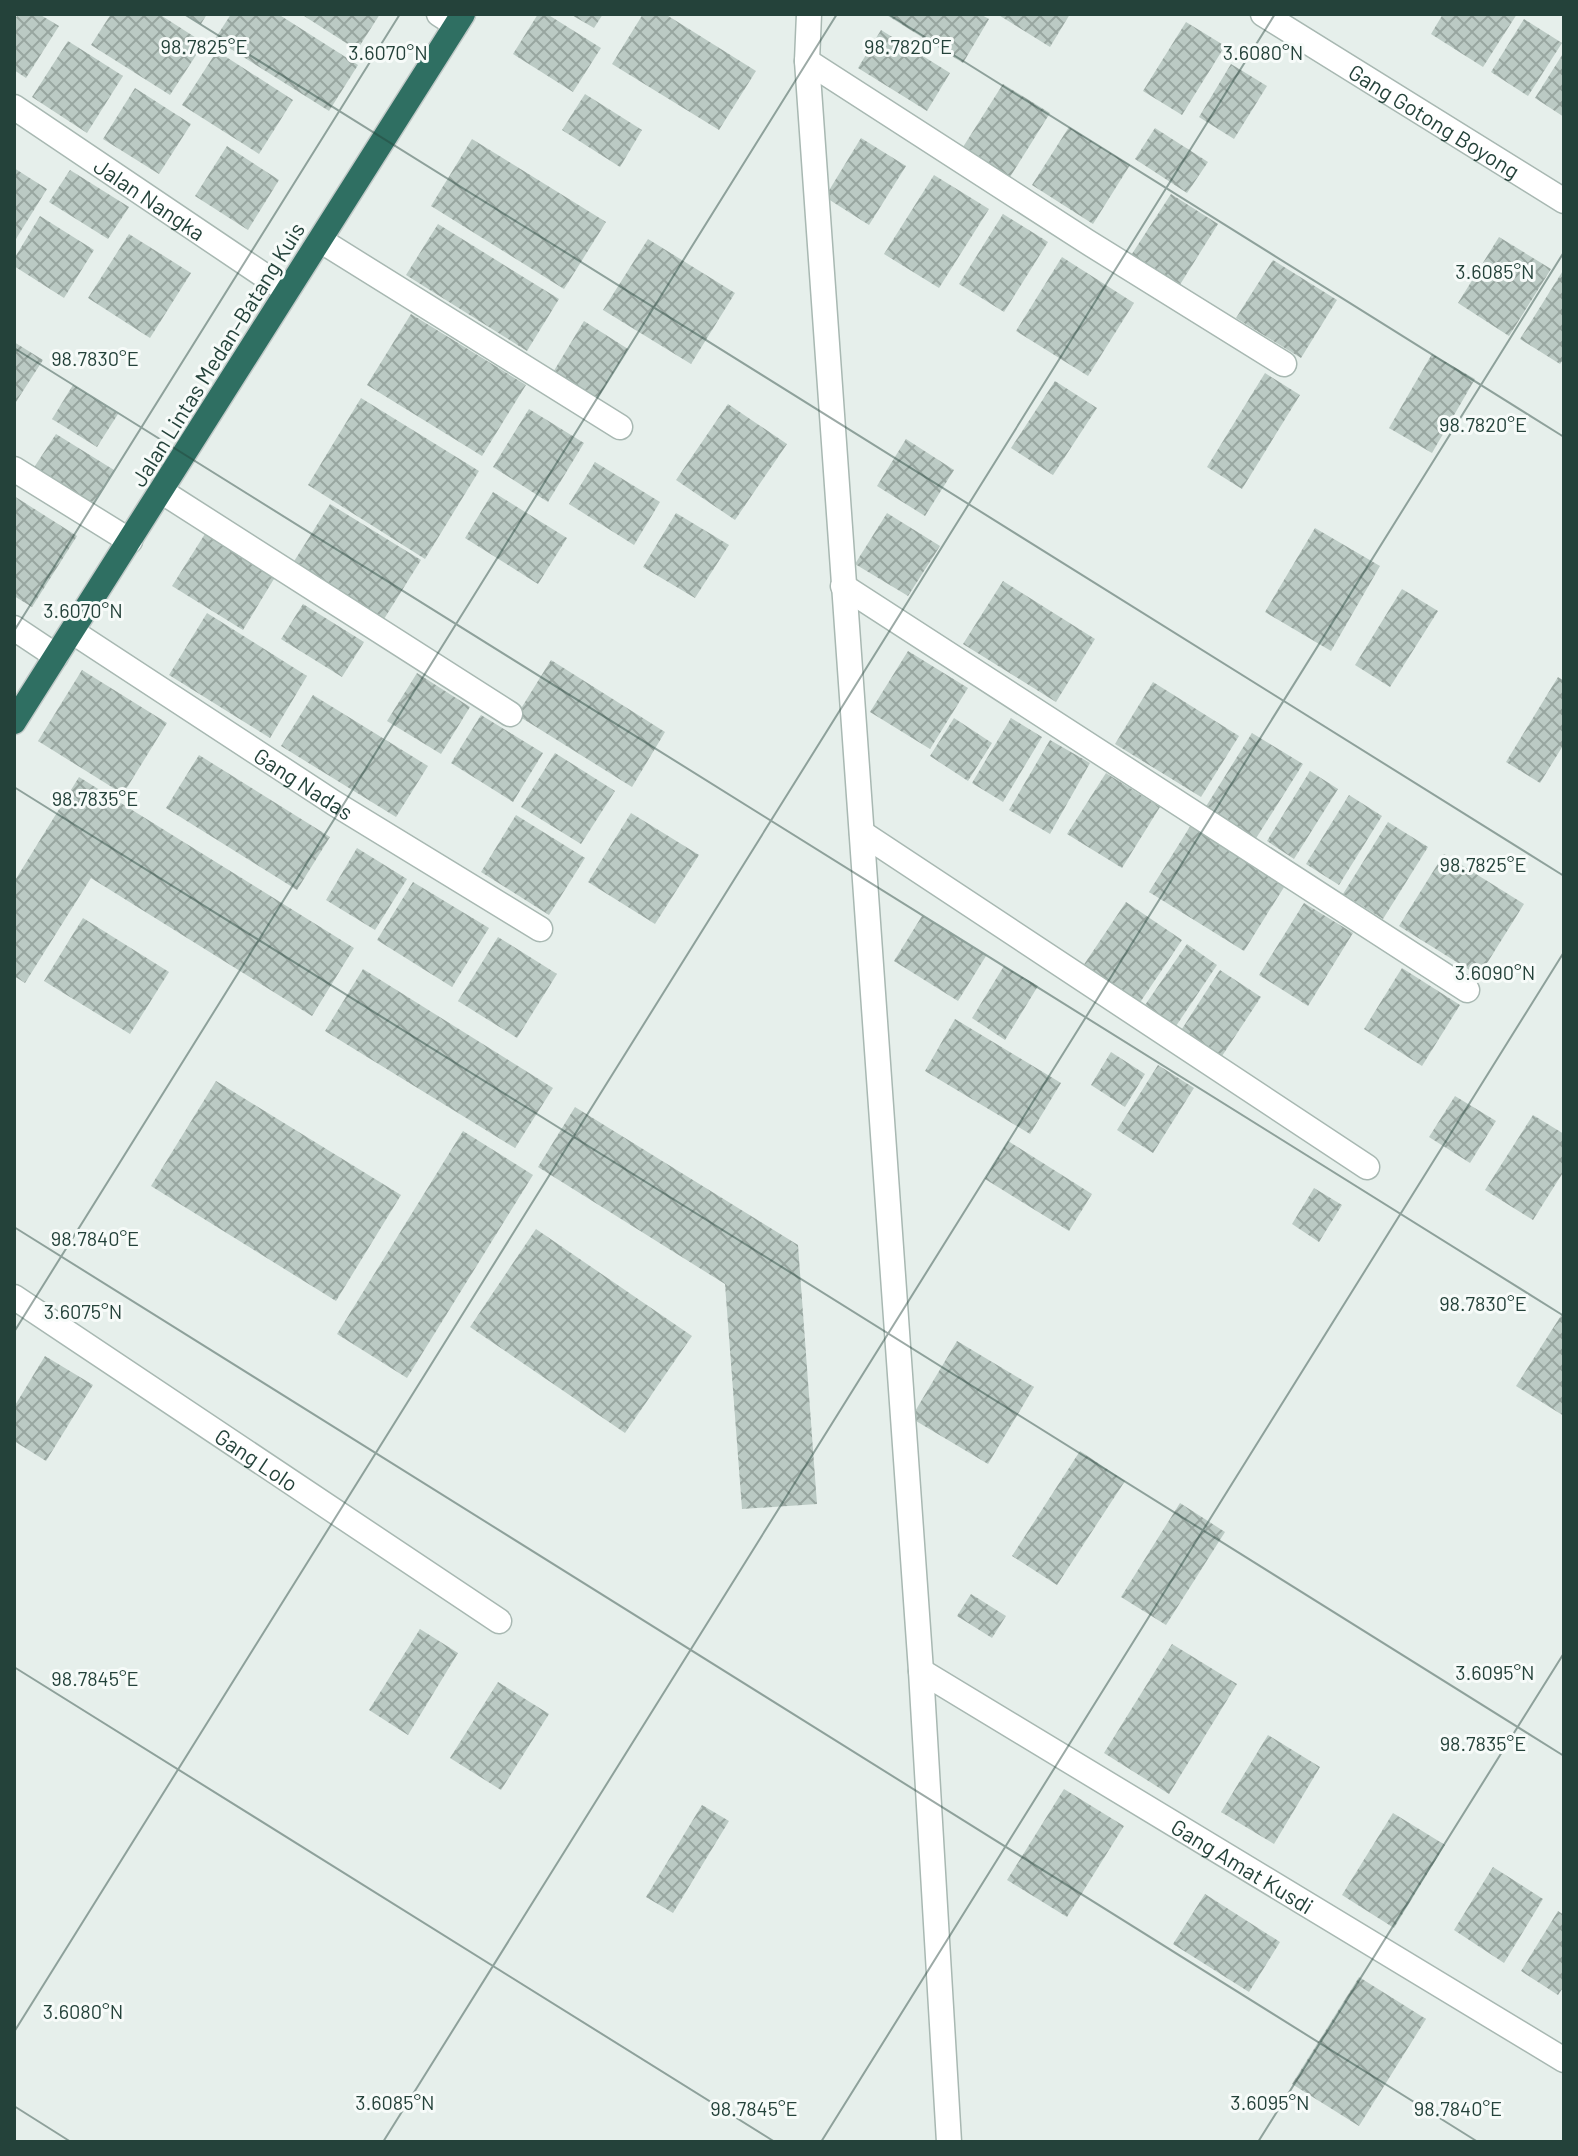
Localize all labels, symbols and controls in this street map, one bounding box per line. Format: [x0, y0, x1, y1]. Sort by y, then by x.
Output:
text: 98.7825°E [161, 34, 248, 58]
text: 98.7820°E [864, 34, 952, 58]
text: 3.6070°N [348, 40, 428, 64]
text: 3.6080°N [1223, 40, 1303, 64]
street label: Gang Gotong Boyong [1344, 58, 1525, 183]
street label: Jalan Nangka [90, 152, 210, 245]
street label: Jalan Lintas Medan–Batang Kuis [125, 217, 309, 491]
text: 3.6085°N [1455, 259, 1535, 283]
text: 98.7830°E [51, 346, 139, 370]
text: 98.7820°E [1439, 412, 1527, 436]
text: 3.6070°N [43, 598, 123, 622]
street label: Gang Nadas [250, 742, 358, 825]
text: 98.7835°E [52, 786, 138, 810]
text: 98.7825°E [1440, 852, 1527, 876]
text: 3.6090°N [1455, 960, 1535, 984]
text: 98.7840°E [51, 1226, 139, 1250]
text: 98.7830°E [1439, 1291, 1527, 1315]
text: 3.6075°N [44, 1299, 122, 1323]
street label: Gang Lolo [210, 1422, 303, 1496]
text: 3.6095°N [1455, 1660, 1535, 1684]
text: 98.7845°E [51, 1666, 139, 1690]
text: 98.7835°E [1440, 1731, 1526, 1755]
street label: Gang Amat Kusdi [1167, 1813, 1318, 1918]
text: 3.6080°N [43, 1999, 123, 2023]
text: 3.6085°N [355, 2090, 435, 2114]
text: 3.6095°N [1230, 2090, 1310, 2114]
text: 98.7845°E [710, 2096, 798, 2120]
text: 98.7840°E [1414, 2096, 1502, 2120]

